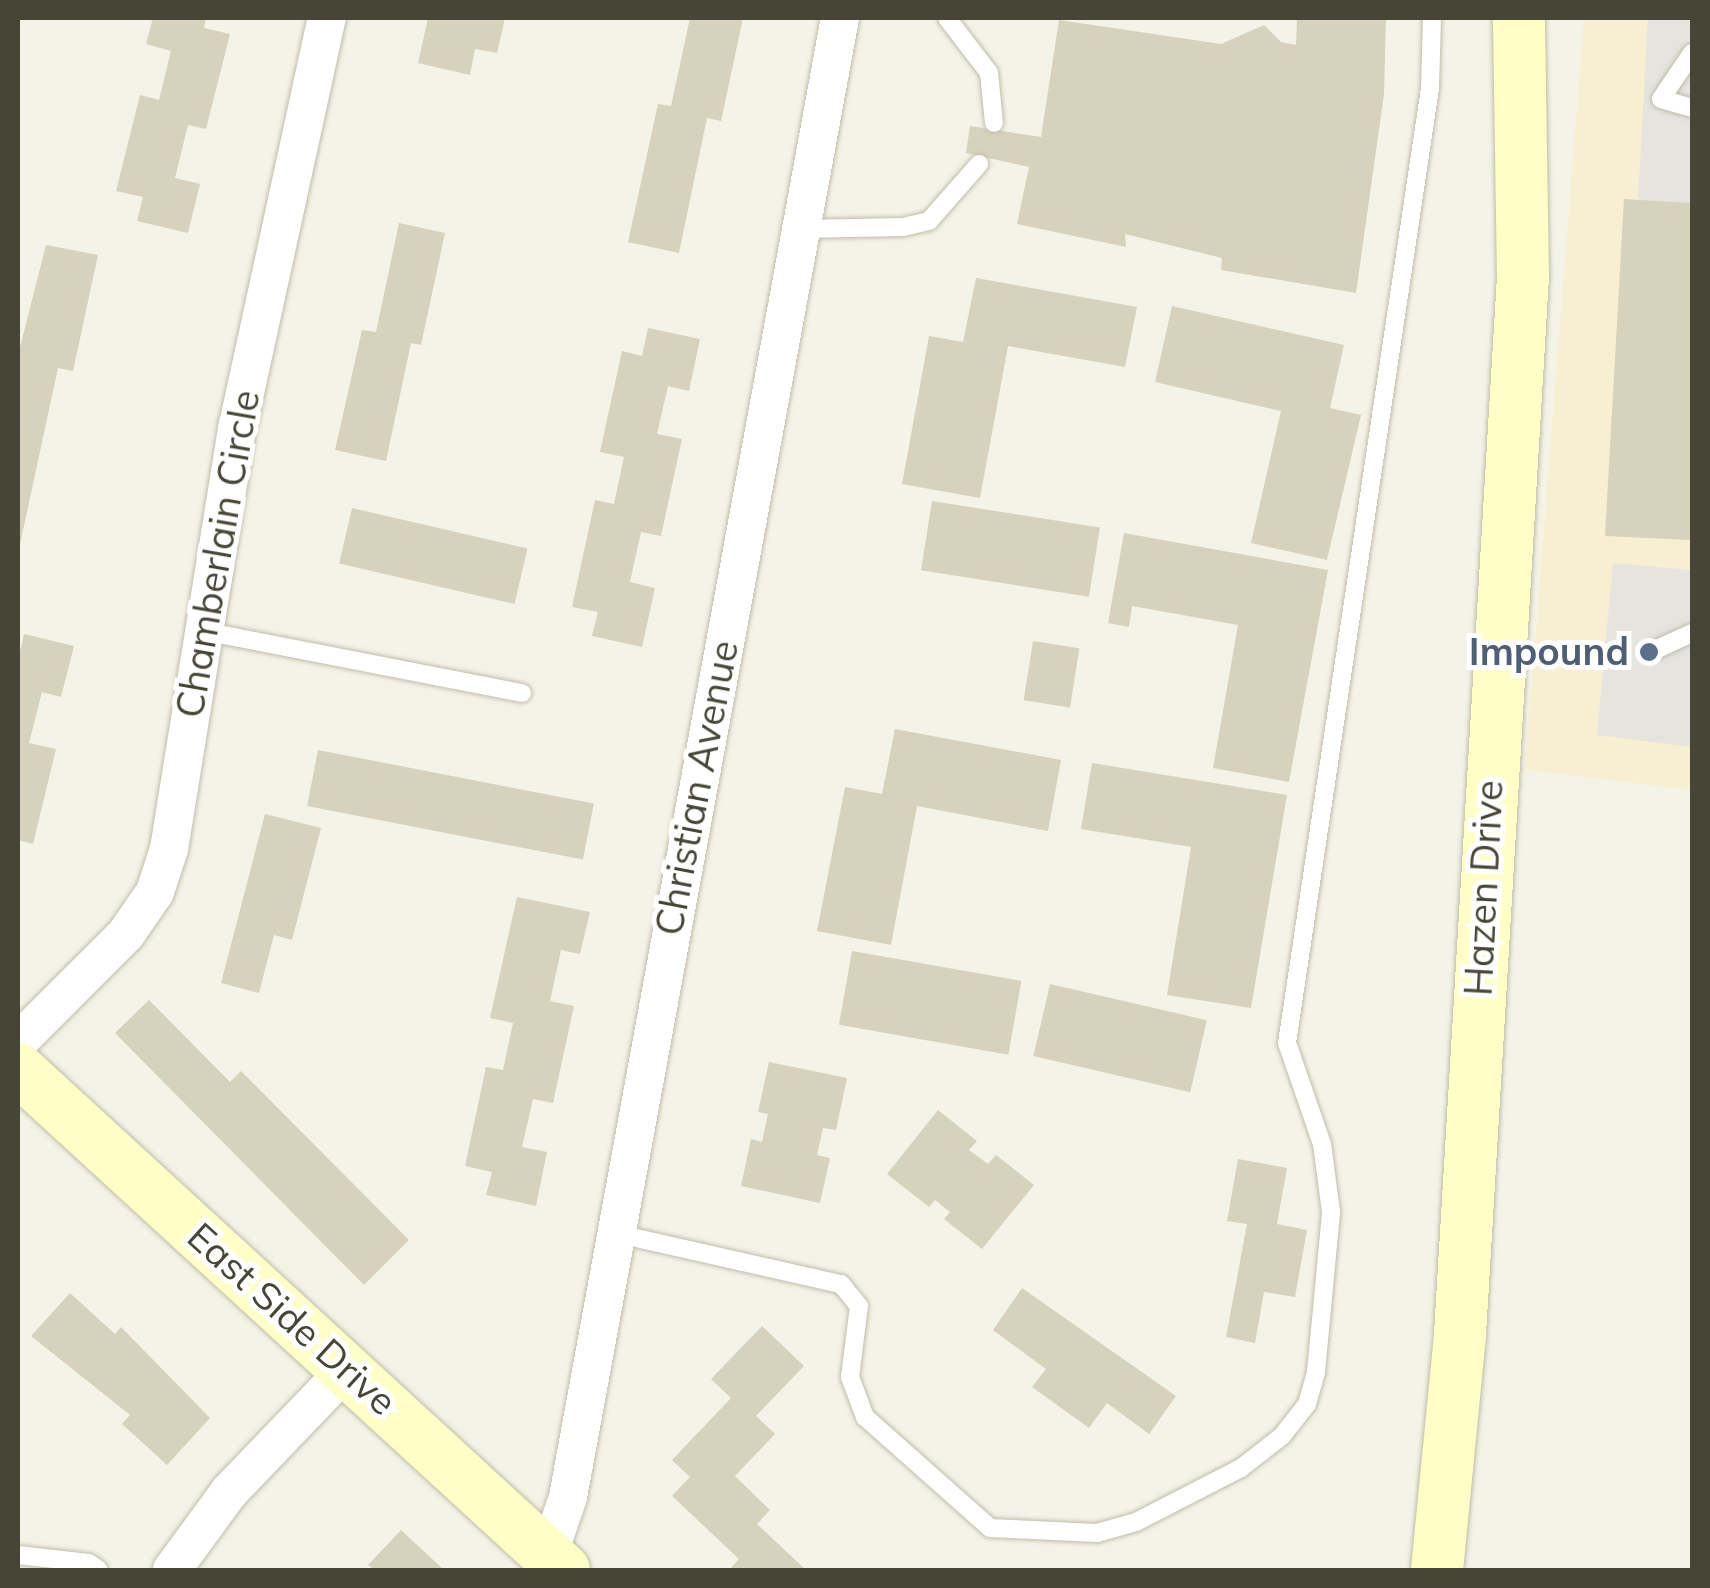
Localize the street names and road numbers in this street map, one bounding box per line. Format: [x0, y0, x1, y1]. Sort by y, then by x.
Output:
street label: Chamberlain Circle [167, 387, 269, 721]
street label: Christian Avenue [646, 637, 748, 939]
street label: Hazen Drive [1456, 779, 1512, 997]
street label: East Side Drive [178, 1214, 406, 1424]

